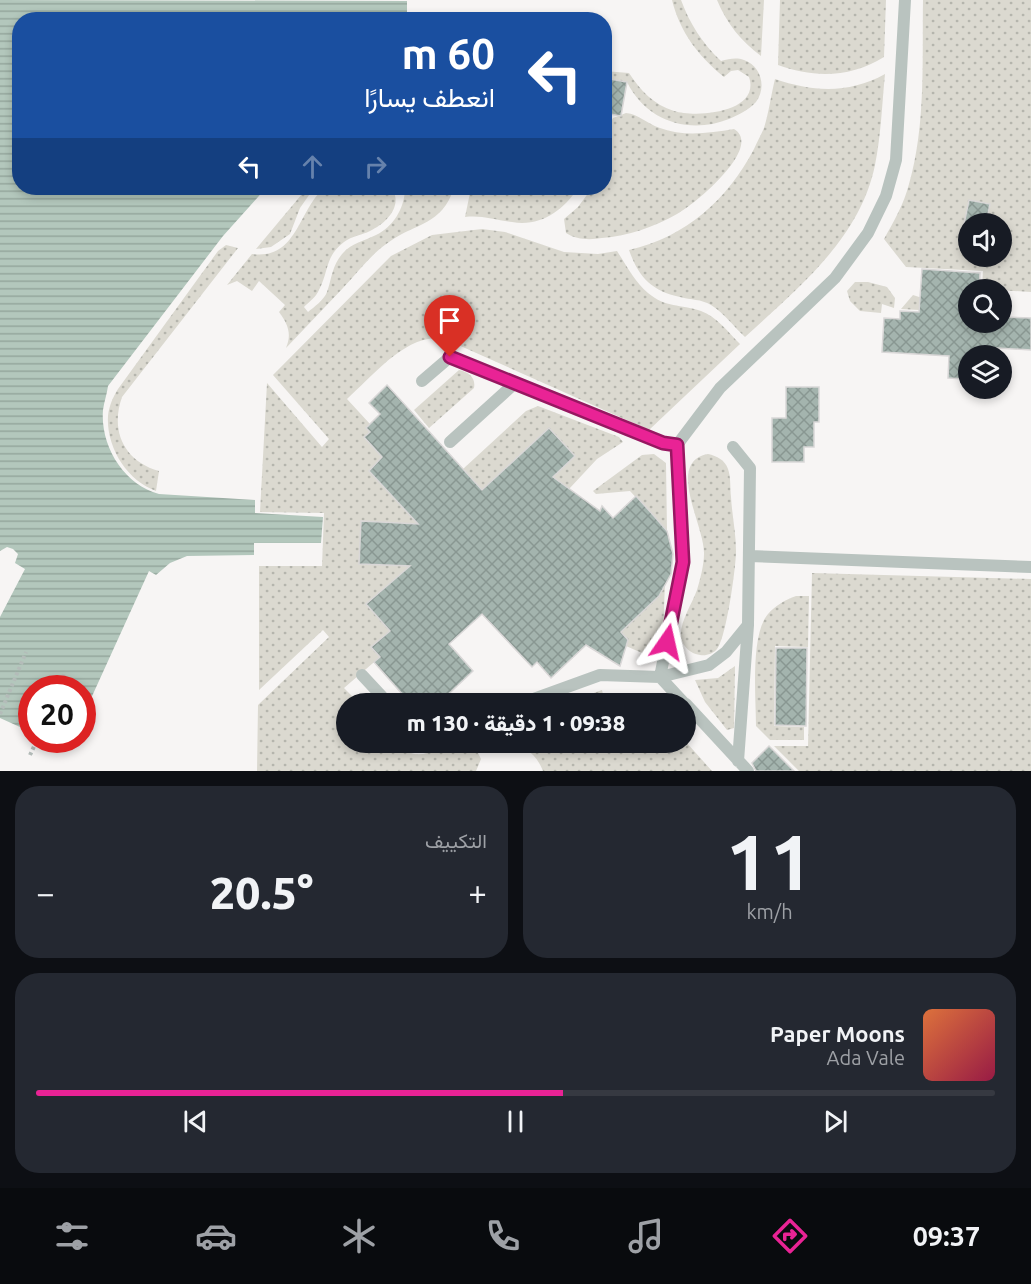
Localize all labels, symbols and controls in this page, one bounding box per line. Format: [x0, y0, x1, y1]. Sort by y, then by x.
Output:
text: 60 m [401, 30, 495, 77]
icon: left [516, 36, 594, 114]
text: انعطف يسارًا [364, 82, 495, 112]
icon: left [233, 150, 266, 183]
icon: ahead [296, 150, 329, 183]
icon: right [359, 150, 392, 183]
map controls [958, 213, 1012, 399]
button: sound [958, 213, 1012, 267]
button: search [958, 279, 1012, 333]
pin [424, 295, 475, 357]
icon: arrive [433, 304, 466, 337]
button: layers [958, 345, 1012, 399]
position arrow [635, 610, 699, 674]
speed limit sign: 20 [18, 675, 96, 753]
text: 09:38 · 1 دقيقة · 130 m [407, 710, 625, 735]
text: 11 [726, 817, 814, 905]
text: التكييف [425, 829, 487, 852]
text: 20.5° [210, 867, 313, 918]
text: − [36, 874, 55, 911]
text: + [468, 874, 487, 911]
text: km/h [746, 900, 793, 923]
text: Paper Moons [770, 1021, 905, 1046]
text: Ada Vale [827, 1046, 905, 1069]
icon: previous [179, 1105, 212, 1138]
icon: pause [499, 1105, 532, 1138]
icon: next [819, 1105, 852, 1138]
icon: filters [51, 1215, 93, 1257]
icon: car [195, 1215, 237, 1257]
icon: climate [338, 1215, 380, 1257]
icon: phone [482, 1215, 524, 1257]
icon: music [625, 1215, 667, 1257]
icon: directions [769, 1215, 811, 1257]
text: 09:37 [913, 1221, 980, 1251]

